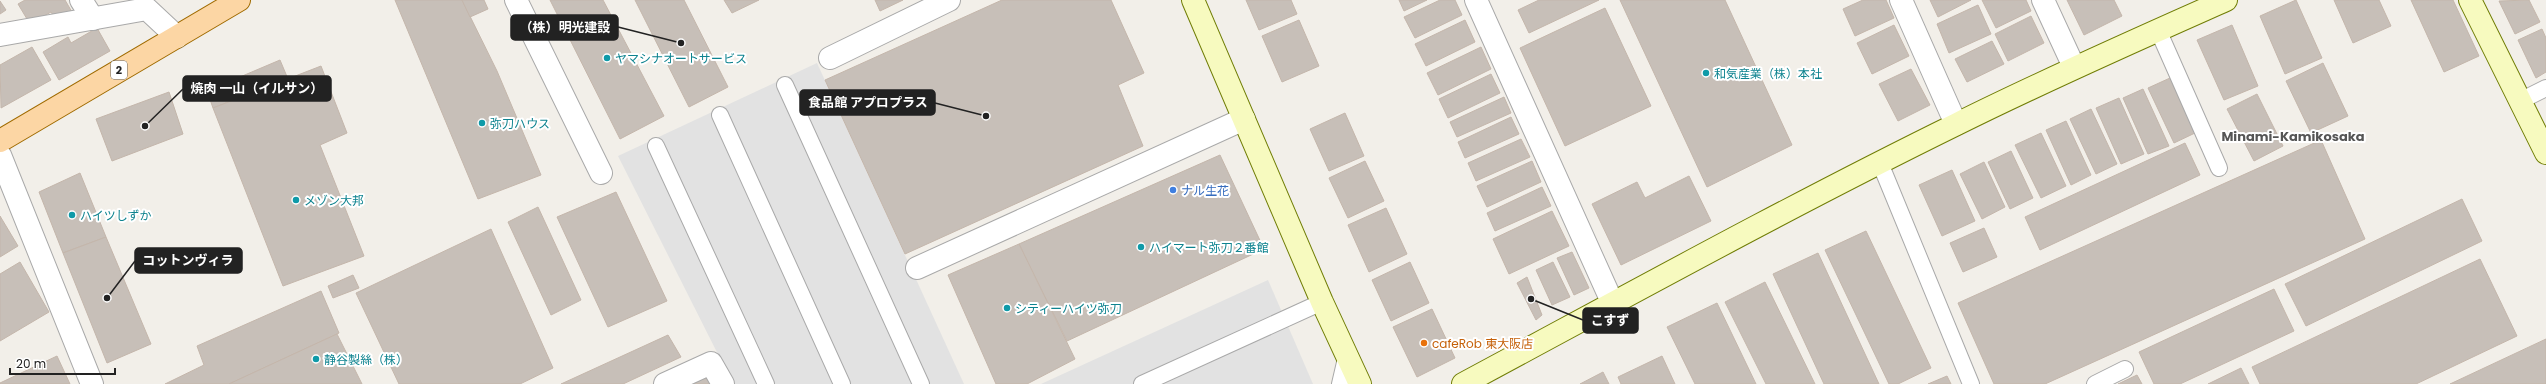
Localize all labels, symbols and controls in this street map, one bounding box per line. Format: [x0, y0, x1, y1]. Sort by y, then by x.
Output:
callout: （株）明光建設 [511, 15, 618, 40]
text: （株）明光建設 [519, 18, 611, 37]
place label: ヤマシナオートサービス [615, 50, 747, 67]
marker: ヤマシナオートサービス [602, 53, 612, 63]
road number: 2 [111, 61, 127, 79]
place label: 和気産業（株）本社 [1714, 65, 1822, 82]
marker: 和気産業（株）本社 [1701, 68, 1711, 78]
callout: 焼肉 一山（イルサン） [183, 76, 331, 101]
text: 焼肉 一山（イルサン） [191, 79, 323, 98]
callout: 食品館 アプロプラス [800, 90, 935, 115]
text: 食品館 アプロプラス [808, 93, 928, 112]
place label: 弥刀ハウス [490, 115, 550, 132]
marker: 弥刀ハウス [477, 118, 487, 128]
district label: Minami-Kamikosaka [2221, 127, 2365, 146]
place label: ナル生花 [1181, 182, 1229, 199]
marker: ナル生花 [1168, 185, 1178, 195]
place label: メゾン大邦 [304, 192, 364, 209]
marker: メゾン大邦 [291, 195, 301, 205]
place label: ハイツしずか [80, 207, 152, 224]
marker: ハイツしずか [67, 210, 77, 220]
place label: ハイマート弥刀２番館 [1149, 239, 1269, 256]
marker: ハイマート弥刀２番館 [1136, 242, 1146, 252]
callout: コットンヴィラ [135, 248, 242, 273]
text: コットンヴィラ [142, 251, 234, 270]
place label: シティーハイツ弥刀 [1015, 300, 1122, 317]
marker: シティーハイツ弥刀 [1002, 303, 1012, 313]
callout: こすず [1583, 308, 1638, 333]
text: こすず [1591, 311, 1629, 330]
place label: cafeRob 東大阪店 [1432, 335, 1533, 352]
marker: cafeRob 東大阪店 [1419, 338, 1429, 348]
scale bar [10, 350, 115, 376]
place label: 静谷製絲（株） [324, 351, 408, 368]
marker: 静谷製絲（株） [311, 354, 321, 364]
text: 20 m [16, 355, 46, 372]

